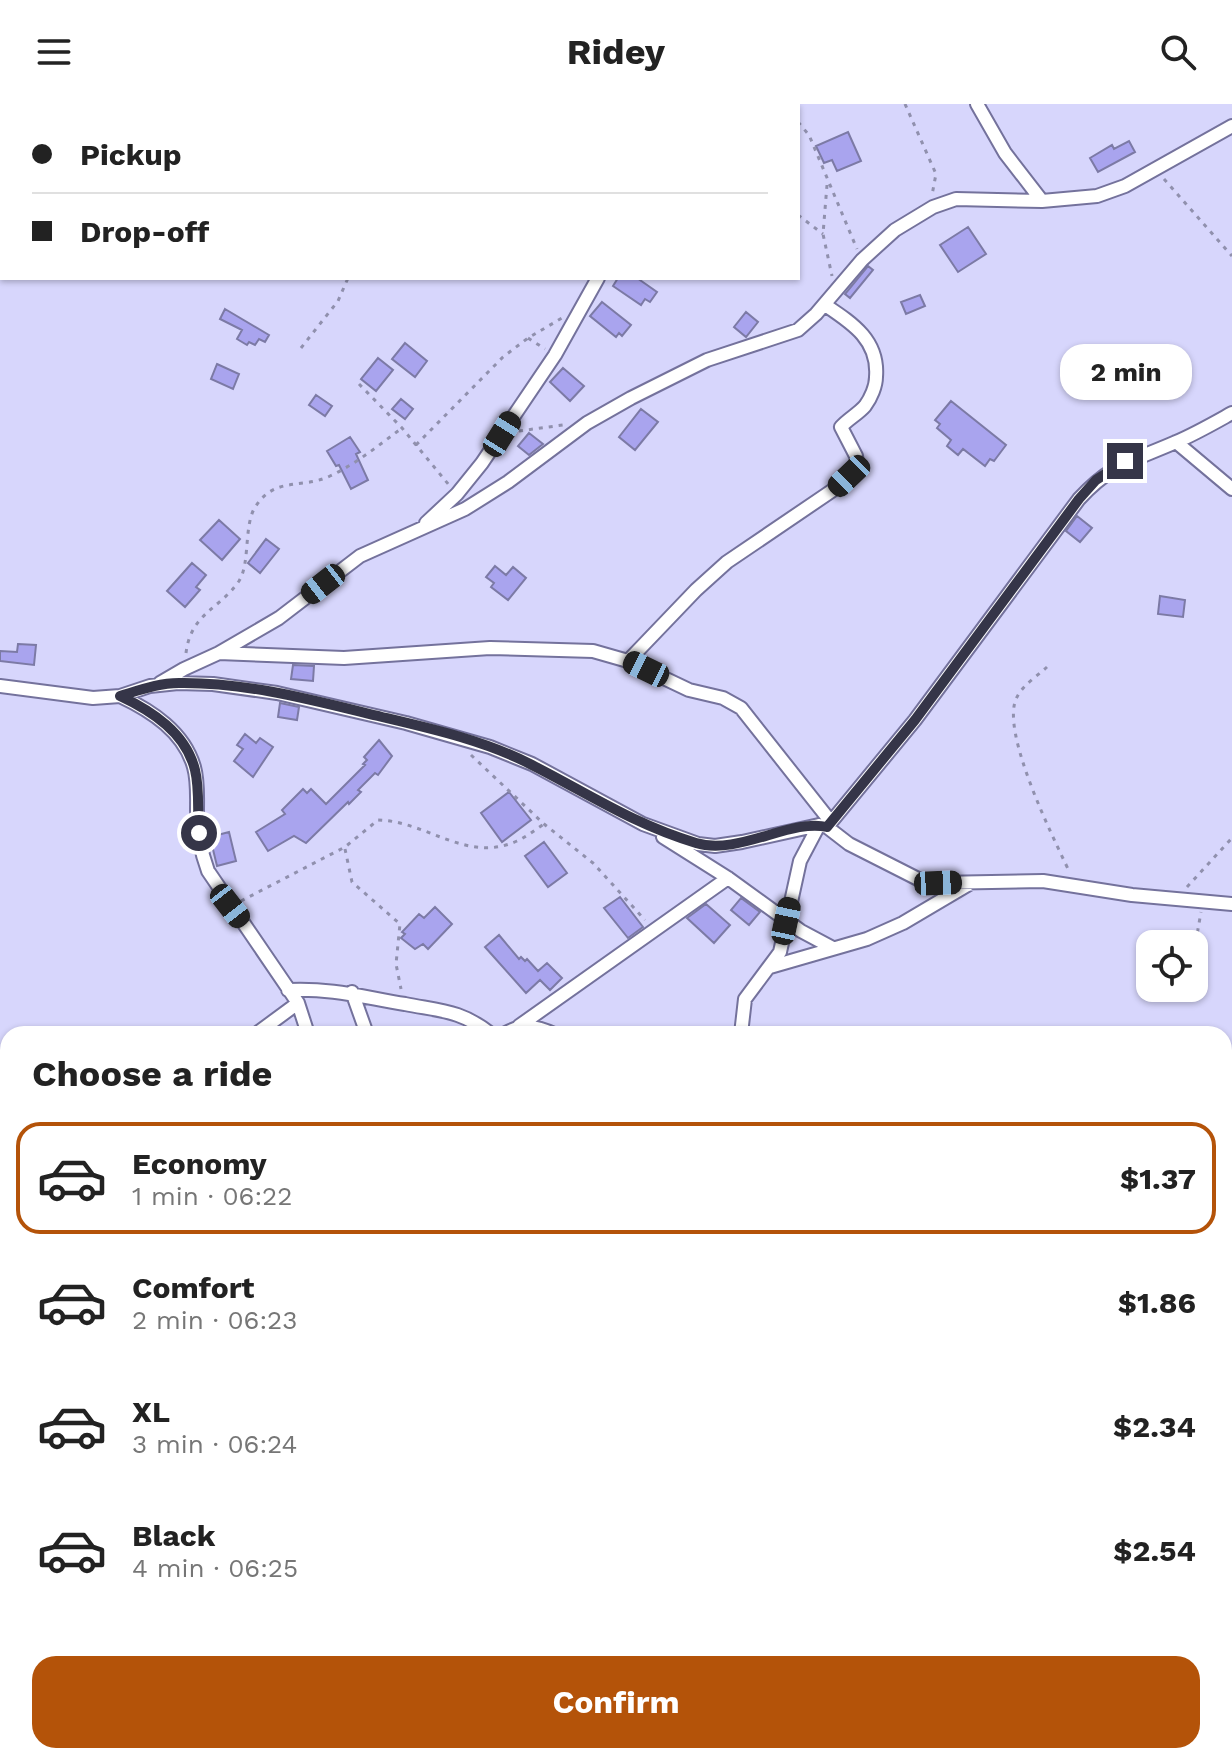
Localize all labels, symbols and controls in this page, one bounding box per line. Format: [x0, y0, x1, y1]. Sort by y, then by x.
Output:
icon: menu [32, 30, 76, 74]
icon: search [1156, 30, 1200, 74]
text: Ridey [567, 31, 665, 73]
text: Pickup [80, 137, 182, 172]
text: Drop-off [80, 214, 209, 249]
callout: 2 min [1059, 345, 1191, 401]
text: 2 min [1090, 357, 1162, 387]
car [479, 407, 525, 461]
route end [1107, 443, 1143, 479]
car [823, 451, 875, 501]
car [297, 560, 349, 608]
car [619, 648, 673, 690]
route start [181, 815, 217, 851]
car [914, 870, 962, 896]
car [206, 880, 254, 932]
car [769, 895, 803, 947]
map controls [1136, 930, 1208, 1002]
button: locate [1136, 930, 1208, 1002]
text: Choose a ride [32, 1053, 272, 1095]
icon: car [36, 1142, 108, 1214]
text: Economy [132, 1146, 267, 1181]
text: $1.37 [1120, 1161, 1196, 1196]
text: 1 min · 06:22 [132, 1181, 292, 1211]
icon: car [36, 1266, 108, 1338]
text: Comfort [132, 1270, 254, 1305]
text: $1.86 [1118, 1285, 1196, 1320]
text: 2 min · 06:23 [132, 1305, 297, 1335]
icon: car [36, 1390, 108, 1462]
text: XL [132, 1394, 170, 1429]
text: $2.34 [1113, 1409, 1196, 1444]
text: 3 min · 06:24 [132, 1429, 297, 1459]
icon: car [36, 1514, 108, 1586]
text: Black [132, 1518, 216, 1553]
text: $2.54 [1113, 1533, 1196, 1568]
text: 4 min · 06:25 [132, 1553, 298, 1583]
button: Confirm [32, 1656, 1200, 1748]

